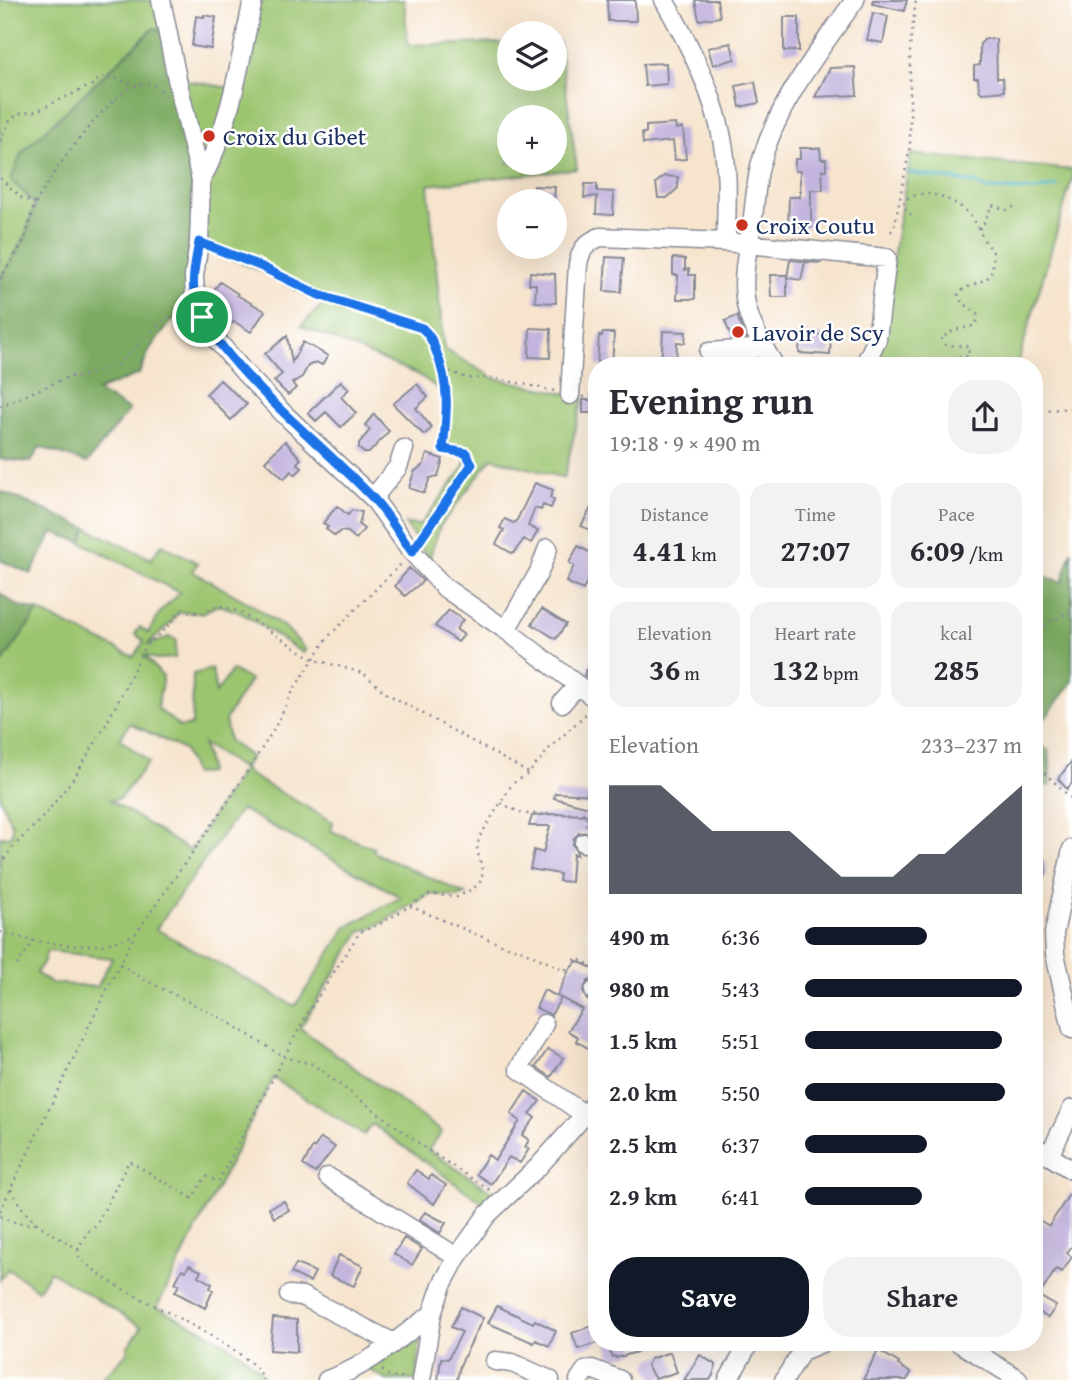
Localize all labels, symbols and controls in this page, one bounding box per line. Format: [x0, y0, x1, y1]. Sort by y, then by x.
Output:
map controls [497, 21, 567, 259]
button: layers [497, 21, 567, 91]
button: + [497, 105, 567, 175]
place label: Croix du Gibet [223, 119, 367, 154]
marker: Croix du Gibet [201, 128, 217, 144]
button: − [497, 189, 567, 259]
place label: Croix Coutu [756, 208, 875, 243]
marker: Croix Coutu [734, 217, 750, 233]
pin [172, 287, 232, 347]
icon: arrive [183, 298, 221, 336]
place label: Lavoir de Scy [752, 315, 884, 350]
marker: Lavoir de Scy [730, 324, 746, 340]
text: Evening run [609, 372, 813, 428]
button: share [948, 380, 1022, 454]
text: 19:18 · 9 × 490 m [609, 426, 761, 459]
text: Distance [640, 500, 709, 528]
text: Time [795, 500, 836, 528]
text: Pace [938, 500, 975, 528]
text: 4.41 [632, 528, 687, 572]
text: 27:07 [780, 528, 851, 572]
text: 6:09 [910, 528, 965, 572]
text: km [687, 540, 717, 568]
text: /km [965, 540, 1003, 568]
text: Elevation [637, 619, 712, 647]
text: Heart rate [775, 619, 856, 647]
text: kcal [940, 619, 973, 647]
text: 36 [649, 647, 680, 691]
text: 132 [772, 647, 819, 691]
text: 285 [933, 647, 980, 691]
text: m [680, 659, 700, 687]
text: bpm [819, 659, 859, 687]
text: Elevation [609, 728, 699, 761]
text: 233–237 m [921, 728, 1022, 761]
text: 490 m [609, 920, 670, 953]
text: 6:36 [721, 920, 760, 953]
text: 980 m [609, 972, 670, 1005]
text: 5:43 [721, 972, 760, 1005]
text: 1.5 km [609, 1024, 677, 1057]
text: 5:51 [721, 1024, 760, 1057]
text: 2.0 km [609, 1076, 677, 1109]
text: 5:50 [721, 1076, 760, 1109]
text: 2.5 km [609, 1128, 677, 1161]
text: 6:37 [721, 1128, 760, 1161]
text: 2.9 km [609, 1180, 677, 1213]
text: 6:41 [721, 1180, 760, 1213]
button: Save [609, 1257, 809, 1337]
button: Share [823, 1257, 1022, 1337]

